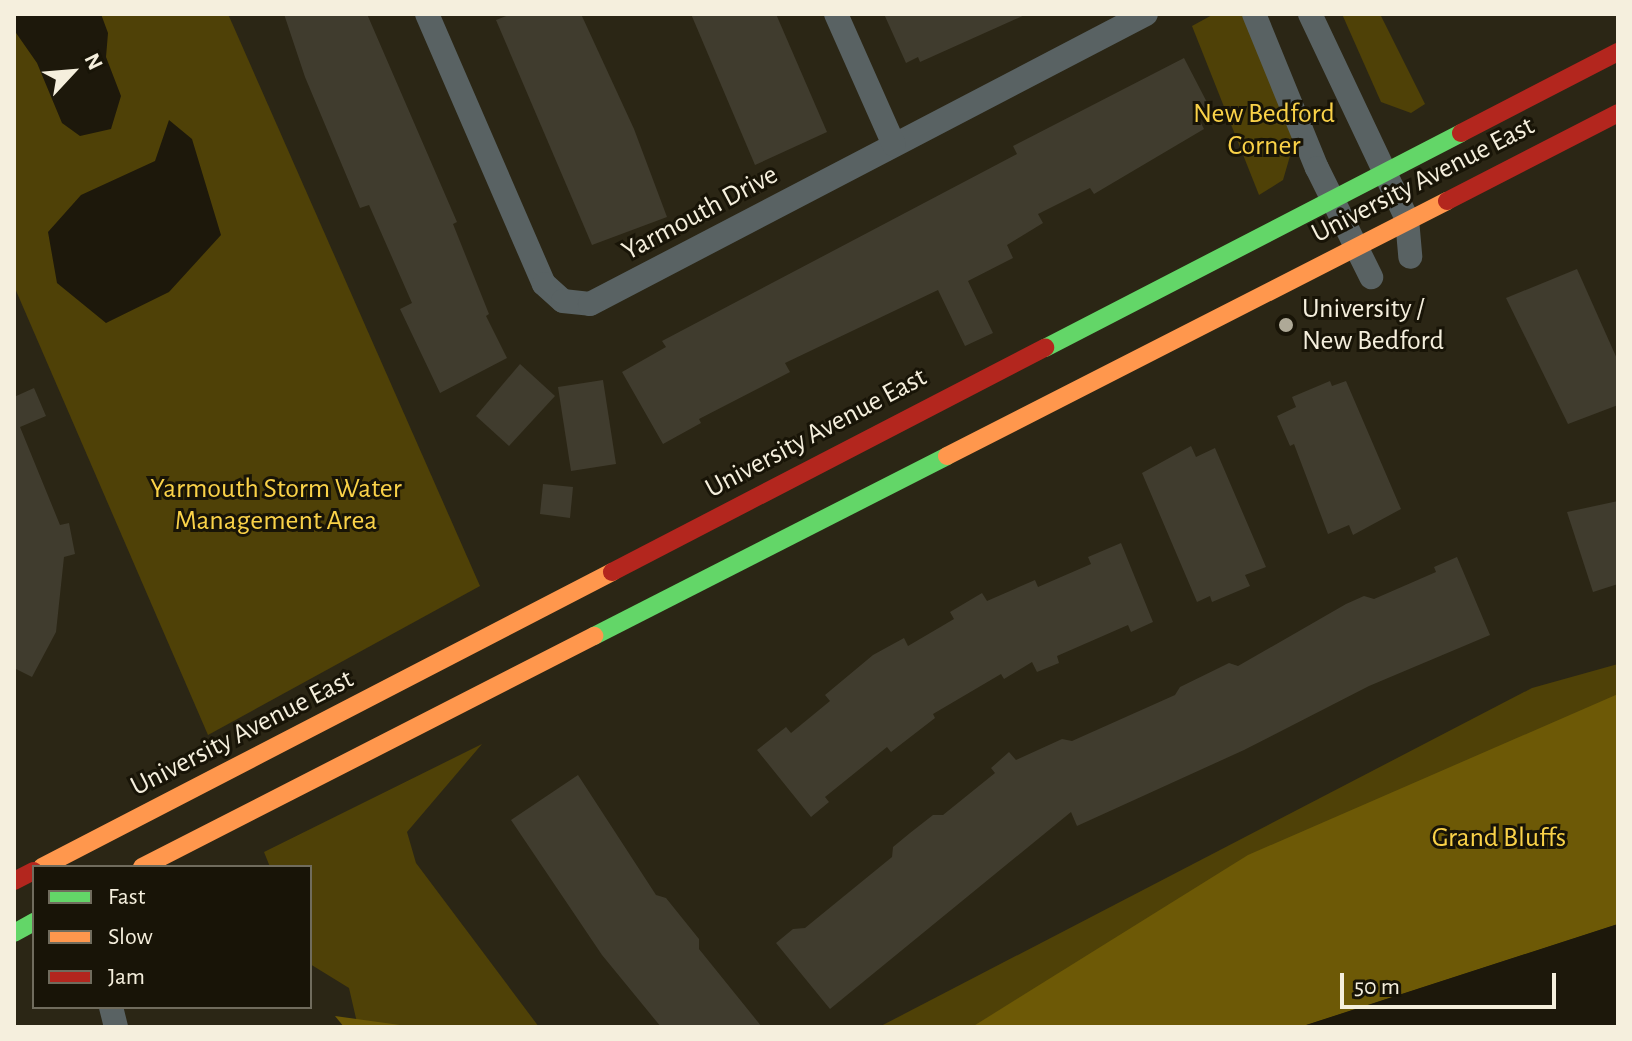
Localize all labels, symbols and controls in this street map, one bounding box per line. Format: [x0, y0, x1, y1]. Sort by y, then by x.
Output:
north arrow [32, 32, 112, 112]
text: N [80, 50, 107, 73]
park label: New Bedford Corner [1193, 97, 1335, 163]
street label: University Avenue East [1306, 109, 1540, 251]
street label: Yarmouth Drive [616, 158, 784, 268]
place label: University / New Bedford [1302, 292, 1444, 358]
marker: University / New Bedford [1277, 316, 1295, 334]
street label: University Avenue East [700, 361, 932, 505]
park label: Yarmouth Storm Water Management Area [150, 472, 402, 538]
street label: University Avenue East [125, 662, 359, 804]
park label: Grand Bluffs [1432, 821, 1566, 855]
legend [32, 865, 312, 1009]
text: Fast [108, 885, 145, 909]
text: Slow [108, 925, 153, 949]
scale bar [1344, 957, 1560, 1007]
text: Jam [108, 965, 145, 989]
text: 50 m [1354, 975, 1400, 999]

